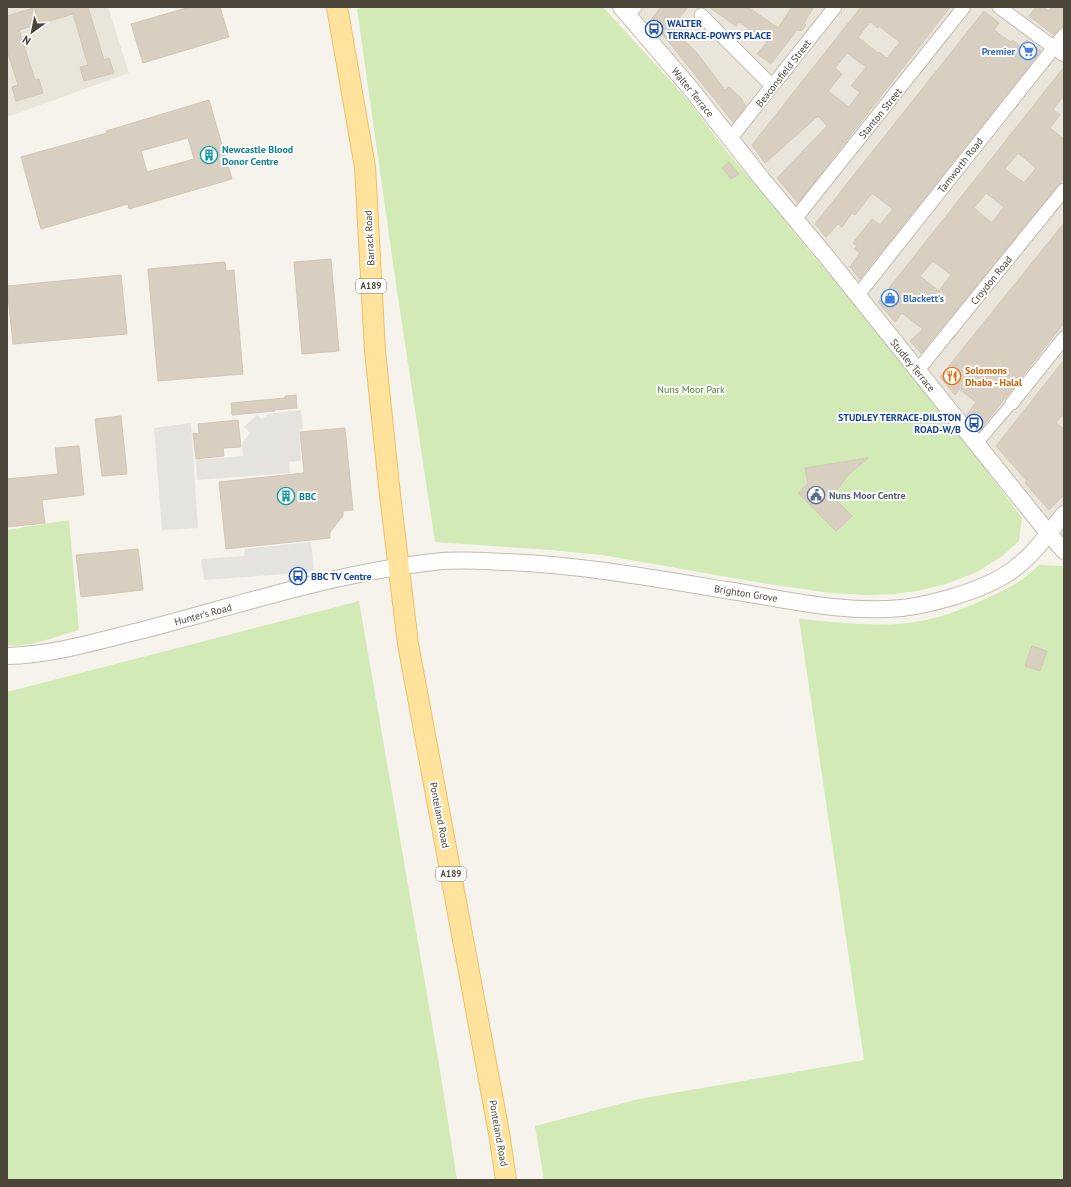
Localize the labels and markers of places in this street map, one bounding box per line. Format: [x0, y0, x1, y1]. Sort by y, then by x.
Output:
place label: WALTER TERRACE-POWYS PLACE [667, 17, 771, 42]
bus stop icon: WALTER TERRACE-POWYS PLACE [644, 19, 664, 39]
supermarket icon: Premier [1018, 41, 1038, 61]
place label: Premier [982, 45, 1015, 58]
place label: Newcastle Blood Donor Centre [222, 143, 293, 168]
building icon: Newcastle Blood Donor Centre [199, 145, 219, 165]
shop icon: Blackett's [880, 288, 900, 308]
place label: Blackett's [903, 292, 944, 305]
place label: Solomons Dhaba - Halal [965, 364, 1022, 389]
restaurant icon: Solomons Dhaba - Halal [942, 366, 962, 386]
place label: STUDLEY TERRACE-DILSTON ROAD-W/B [838, 411, 961, 436]
bus stop icon: STUDLEY TERRACE-DILSTON ROAD-W/B [964, 413, 984, 433]
public building icon: Nuns Moor Centre [806, 485, 826, 505]
building icon: BBC [276, 486, 296, 506]
place label: Nuns Moor Centre [829, 489, 906, 502]
place label: BBC [299, 490, 317, 503]
bus stop icon: BBC TV Centre [288, 566, 308, 586]
place label: BBC TV Centre [311, 570, 372, 583]

